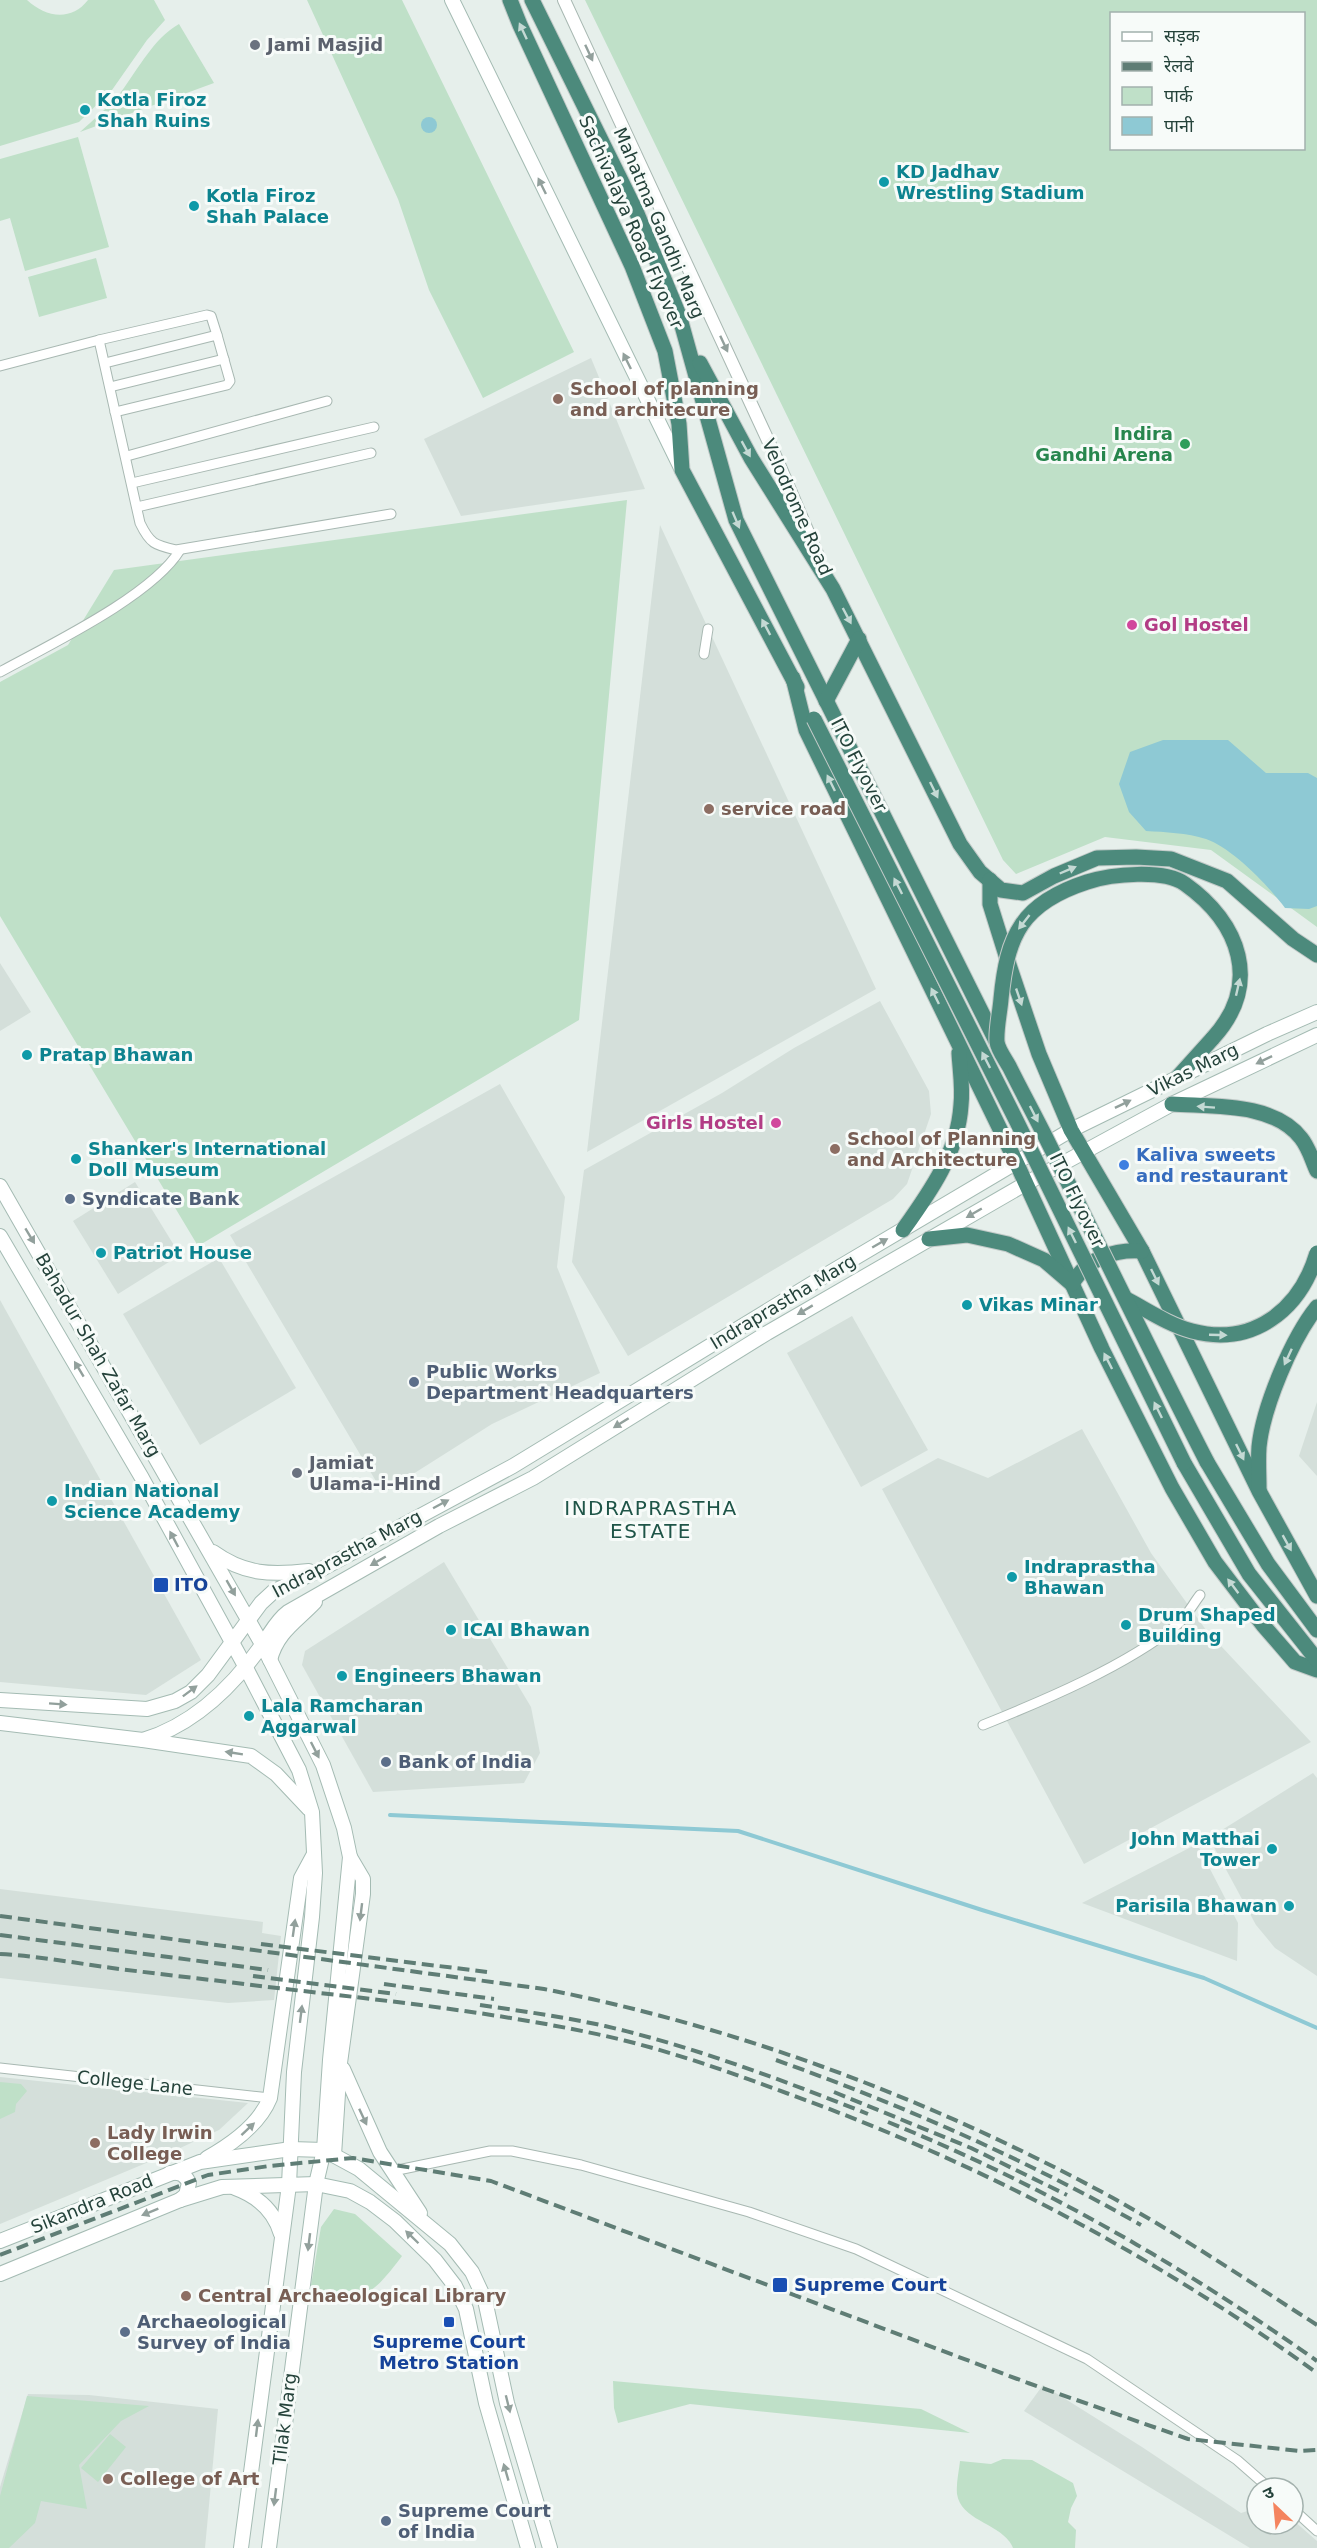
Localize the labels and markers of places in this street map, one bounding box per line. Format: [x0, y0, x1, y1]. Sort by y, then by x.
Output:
place label: Jami Masjid [265, 34, 383, 55]
marker: Jami Masjid [248, 38, 262, 52]
place label: Kotla Firoz Shah Ruins [97, 89, 210, 131]
marker: Kotla Firoz Shah Ruins [78, 103, 92, 117]
place label: KD Jadhav Wrestling Stadium [896, 161, 1085, 203]
marker: KD Jadhav Wrestling Stadium [877, 175, 891, 189]
place label: Kotla Firoz Shah Palace [206, 185, 329, 227]
marker: Kotla Firoz Shah Palace [187, 199, 201, 213]
place label: School of planning and architecure [570, 378, 759, 420]
marker: School of planning and architecure [551, 392, 565, 406]
place label: Indira Gandhi Arena [1035, 423, 1173, 465]
marker: Indira Gandhi Arena [1178, 437, 1192, 451]
place label: Gol Hostel [1144, 614, 1249, 635]
marker: Gol Hostel [1125, 618, 1139, 632]
place label: service road [721, 798, 846, 819]
marker: service road [702, 802, 716, 816]
place label: Pratap Bhawan [39, 1044, 193, 1065]
marker: Pratap Bhawan [20, 1048, 34, 1062]
place label: Girls Hostel [646, 1112, 764, 1133]
marker: Girls Hostel [769, 1116, 783, 1130]
place label: School of Planning and Architecture [847, 1128, 1036, 1170]
place label: Shanker's International Doll Museum [88, 1138, 326, 1180]
marker: School of Planning and Architecture [828, 1142, 842, 1156]
place label: Kaliva sweets and restaurant [1136, 1144, 1288, 1186]
marker: Shanker's International Doll Museum [69, 1152, 83, 1166]
marker: Kaliva sweets and restaurant [1117, 1158, 1131, 1172]
place label: Syndicate Bank [82, 1188, 240, 1209]
marker: Syndicate Bank [63, 1192, 77, 1206]
place label: Patriot House [113, 1242, 252, 1263]
marker: Patriot House [94, 1246, 108, 1260]
place label: Vikas Minar [979, 1294, 1098, 1315]
marker: Vikas Minar [960, 1298, 974, 1312]
place label: Public Works Department Headquarters [426, 1361, 694, 1403]
marker: Public Works Department Headquarters [407, 1375, 421, 1389]
place label: Jamiat Ulama-i-Hind [307, 1452, 441, 1494]
marker: Jamiat Ulama-i-Hind [290, 1466, 304, 1480]
place label: Indian National Science Academy [64, 1480, 241, 1522]
marker: Indian National Science Academy [45, 1494, 59, 1508]
place label: Indraprastha Bhawan [1024, 1556, 1156, 1598]
marker: Indraprastha Bhawan [1005, 1570, 1019, 1584]
place label: ITO [174, 1574, 208, 1595]
marker: ITO [152, 1576, 170, 1594]
place label: Drum Shaped Building [1138, 1604, 1276, 1646]
marker: Drum Shaped Building [1119, 1618, 1133, 1632]
place label: ICAI Bhawan [463, 1619, 590, 1640]
marker: ICAI Bhawan [444, 1623, 458, 1637]
place label: Engineers Bhawan [354, 1665, 542, 1686]
marker: Engineers Bhawan [335, 1669, 349, 1683]
place label: Lala Ramcharan Aggarwal [261, 1695, 423, 1737]
marker: Lala Ramcharan Aggarwal [242, 1709, 256, 1723]
place label: Bank of India [398, 1751, 532, 1772]
marker: Bank of India [379, 1755, 393, 1769]
place label: John Matthai Tower [1129, 1828, 1260, 1870]
marker: John Matthai Tower [1265, 1842, 1279, 1856]
place label: Parisila Bhawan [1115, 1895, 1277, 1916]
marker: Parisila Bhawan [1282, 1899, 1296, 1913]
place label: Lady Irwin College [107, 2122, 213, 2164]
marker: Lady Irwin College [88, 2136, 102, 2150]
place label: Supreme Court [794, 2274, 947, 2295]
marker: Supreme Court [771, 2276, 789, 2294]
place label: Central Archaeological Library [198, 2285, 507, 2306]
marker: Central Archaeological Library [179, 2289, 193, 2303]
place label: Archaeological Survey of India [137, 2311, 291, 2353]
marker: Supreme Court‌ Metro Station [442, 2315, 456, 2329]
marker: Archaeological Survey of India [118, 2325, 132, 2339]
place label: Supreme Court‌ Metro Station [373, 2331, 526, 2373]
place label: College of Art [120, 2468, 260, 2489]
marker: College of Art [101, 2472, 115, 2486]
place label: Supreme Court of India [398, 2500, 551, 2542]
marker: Supreme Court of India [379, 2514, 393, 2528]

